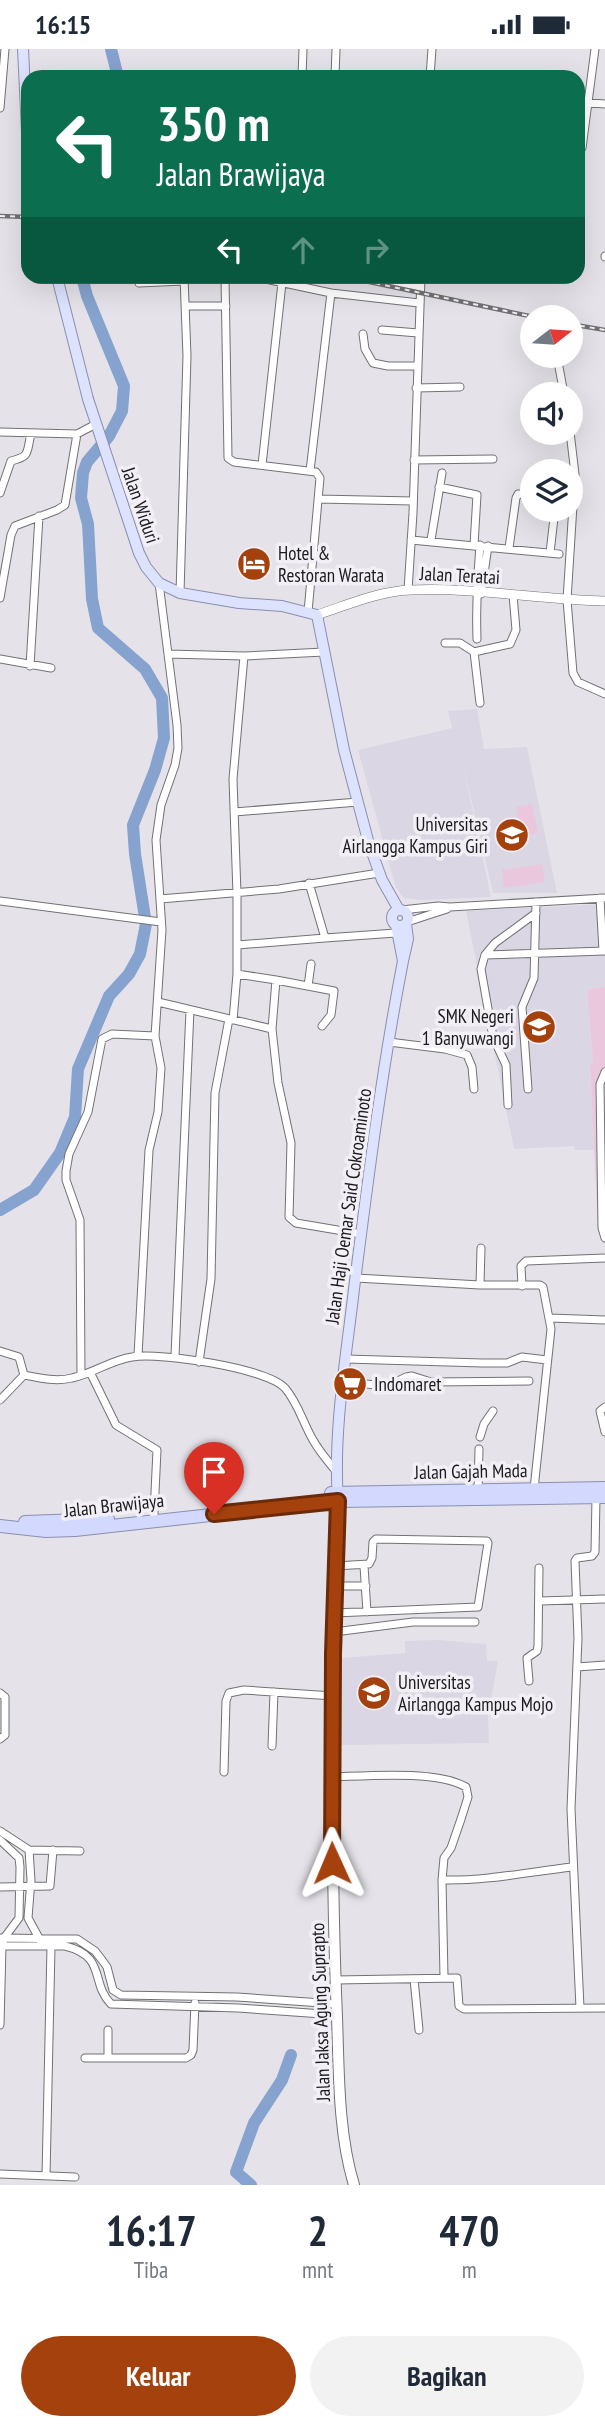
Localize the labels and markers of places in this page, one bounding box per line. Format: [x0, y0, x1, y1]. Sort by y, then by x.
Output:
place label: Hotel & Restoran Warata [278, 541, 384, 587]
hotel icon: Hotel & Restoran Warata [235, 545, 273, 583]
place label: Universitas Airlangga Kampus Giri [343, 812, 488, 858]
school or university icon: Universitas Airlangga Kampus Giri [493, 816, 531, 854]
place label: SMK Negeri 1 Banyuwangi [422, 1004, 514, 1050]
school or university icon: SMK Negeri 1 Banyuwangi [520, 1008, 558, 1046]
supermarket icon: Indomaret [331, 1365, 369, 1403]
place label: Indomaret [374, 1372, 442, 1396]
pin [184, 1442, 244, 1514]
place label: Universitas Airlangga Kampus Mojo [398, 1670, 553, 1716]
school or university icon: Universitas Airlangga Kampus Mojo [355, 1674, 393, 1712]

